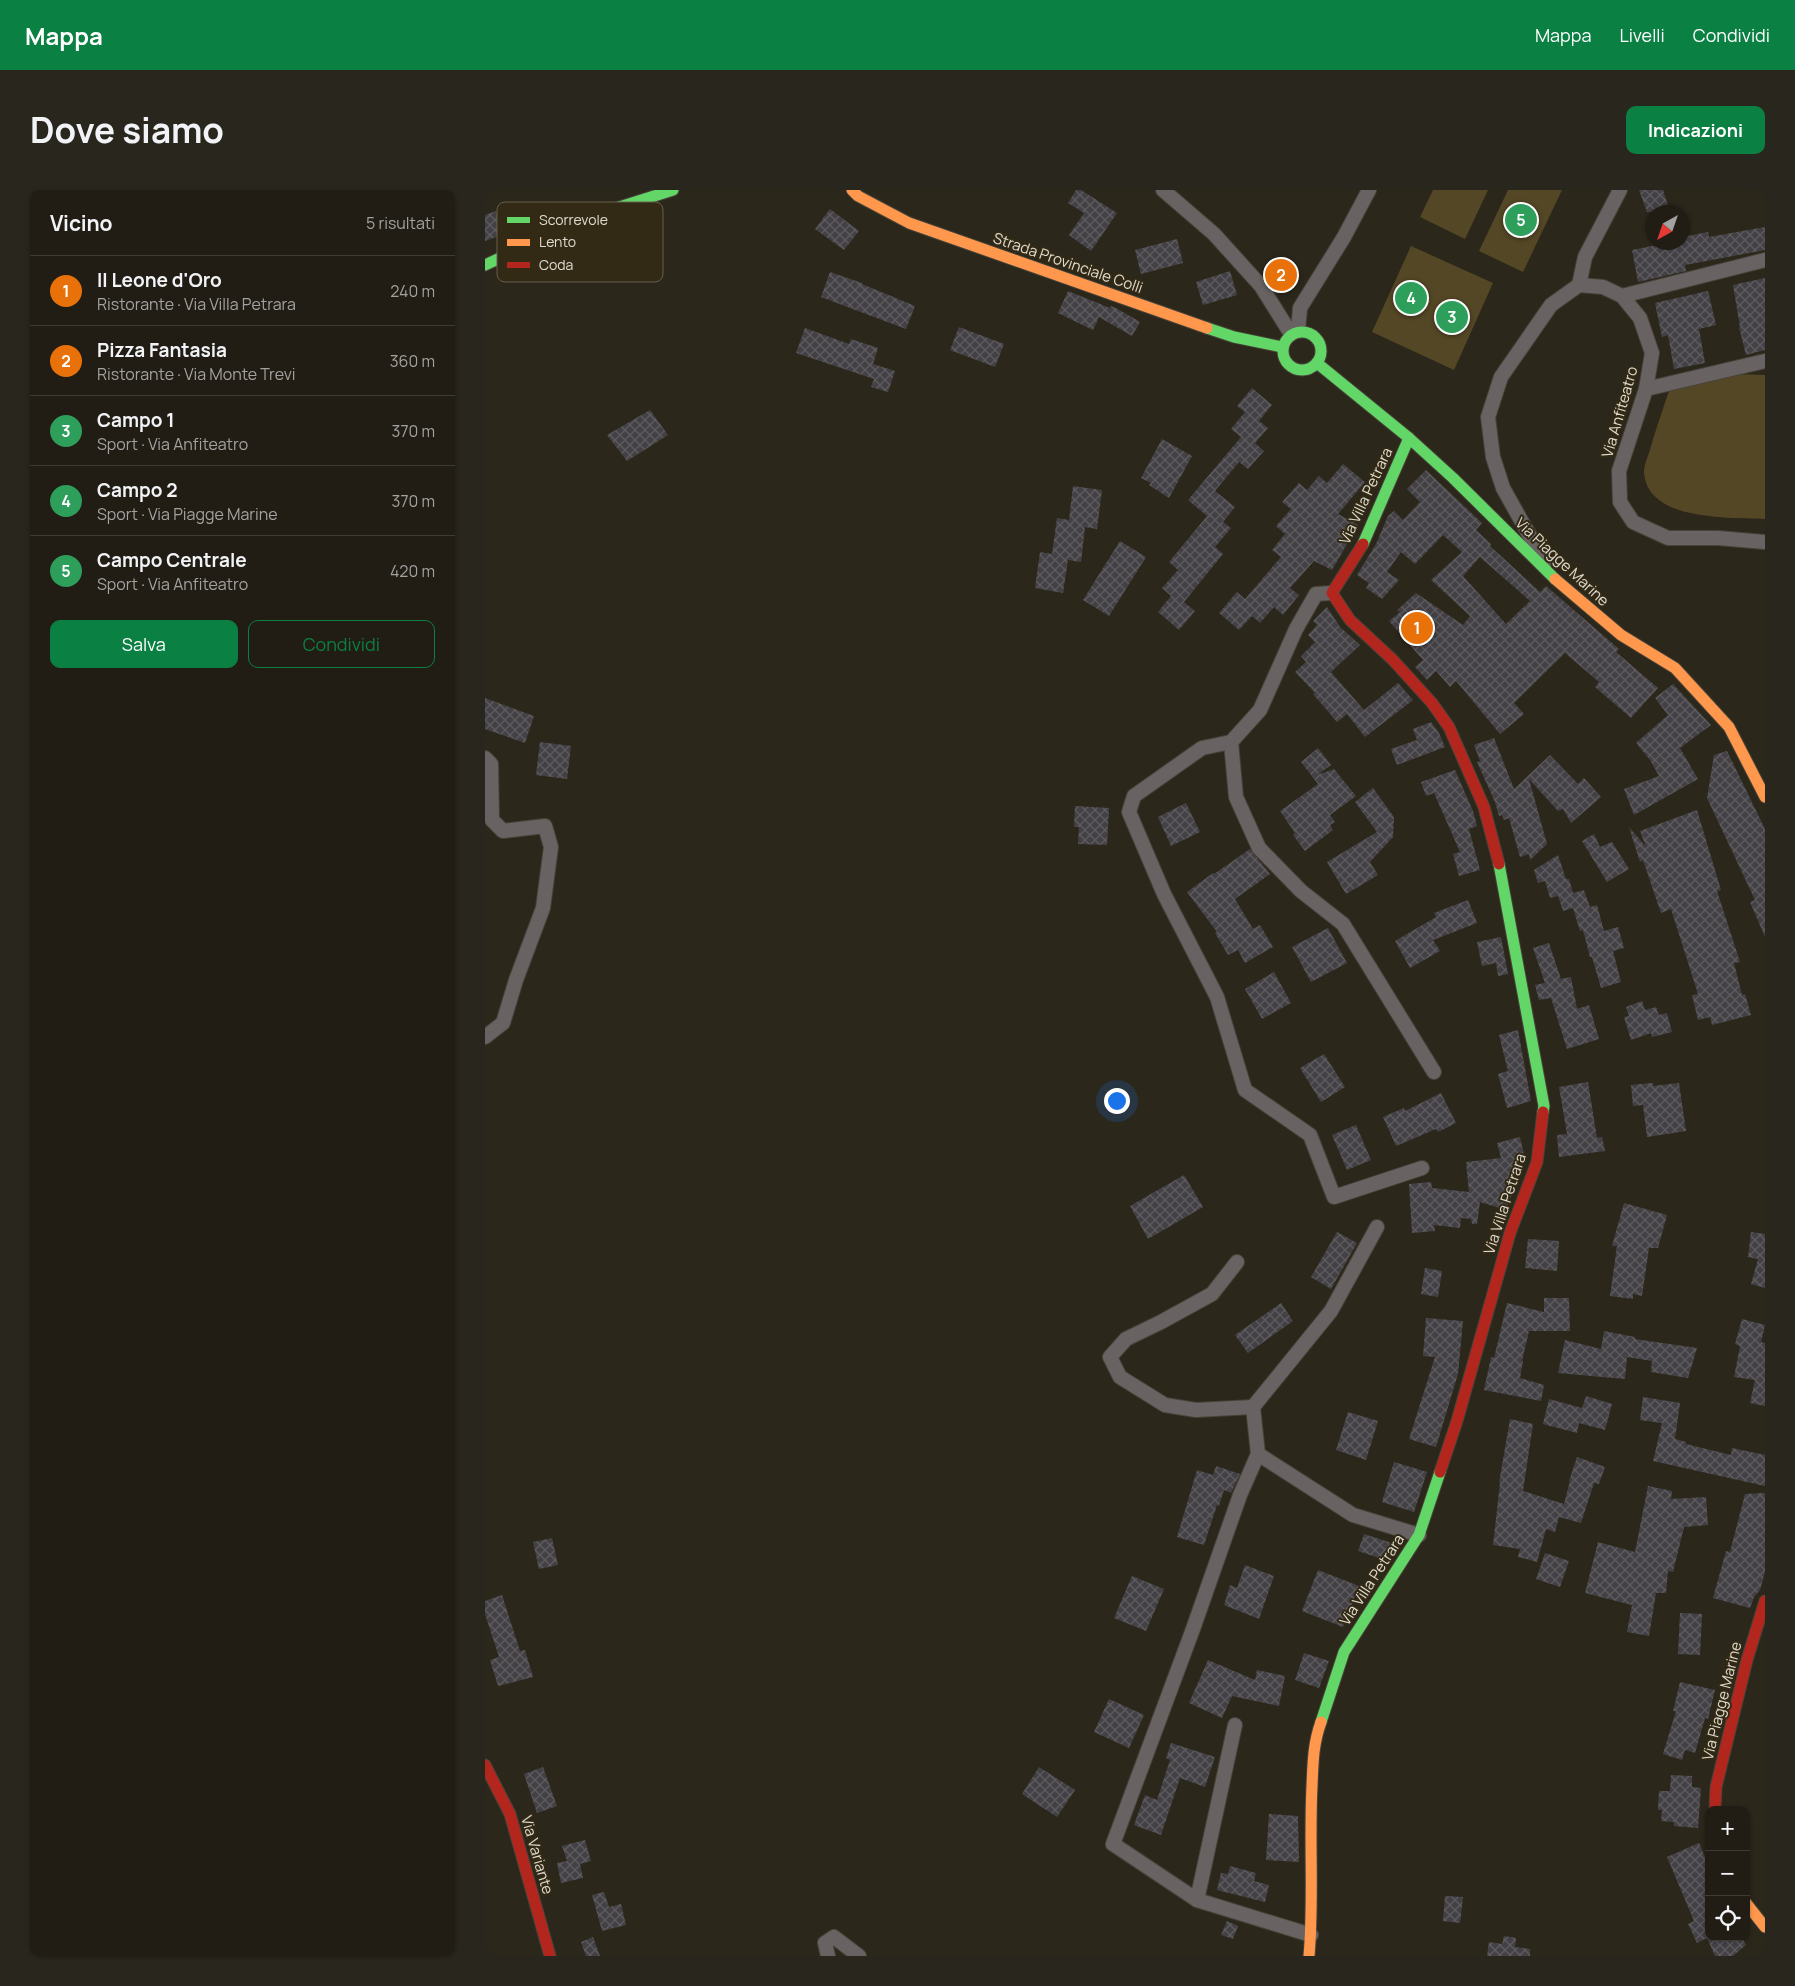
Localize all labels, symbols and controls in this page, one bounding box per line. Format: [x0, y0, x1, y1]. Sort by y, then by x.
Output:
text: Mappa [25, 19, 103, 52]
text: Mappa [1535, 23, 1591, 47]
text: Livelli [1619, 23, 1665, 47]
text: Condividi [1693, 23, 1770, 47]
text: Dove siamo [30, 106, 224, 154]
button: Indicazioni [1626, 106, 1765, 154]
pin: 5 [1505, 201, 1537, 239]
legend [497, 202, 663, 282]
north arrow [1645, 205, 1690, 250]
text: Vicino [50, 209, 113, 237]
text: Scorrevole [539, 210, 608, 229]
text: 5 risultati [366, 212, 435, 234]
street label: Strada Provinciale Colli [990, 227, 1146, 298]
text: Lento [539, 232, 576, 251]
text: Coda [539, 255, 573, 274]
pin: 2 [1265, 256, 1297, 294]
text: Il Leone d'Oro [97, 267, 222, 293]
pin: 4 [1395, 279, 1427, 317]
text: 1 [62, 280, 70, 302]
text: 240 m [390, 280, 435, 302]
text: Ristorante · Via Villa Petrara [97, 293, 296, 315]
pin: 3 [1436, 298, 1468, 336]
text: Pizza Fantasia [97, 337, 227, 363]
text: 2 [61, 350, 71, 372]
text: 360 m [390, 350, 435, 372]
text: Ristorante · Via Monte Trevi [97, 363, 296, 385]
street label: Via Anfiteatro [1596, 364, 1643, 460]
text: Campo 1 [97, 407, 175, 433]
text: 3 [61, 420, 71, 442]
text: 370 m [392, 420, 435, 442]
text: Sport · Via Anfiteatro [97, 433, 248, 455]
street label: Via Villa Petrara [1334, 444, 1397, 548]
text: Campo 2 [97, 477, 178, 503]
text: 4 [61, 490, 71, 512]
text: 370 m [392, 490, 435, 512]
text: Sport · Via Piagge Marine [97, 503, 278, 525]
street label: Via Piagge Marine [1511, 513, 1614, 611]
text: Campo Centrale [97, 547, 247, 573]
text: 5 [61, 560, 71, 582]
text: 420 m [390, 560, 435, 582]
text: Sport · Via Anfiteatro [97, 573, 248, 595]
pin: 1 [1401, 609, 1433, 647]
button: Salva [50, 620, 238, 668]
button: Condividi [248, 620, 435, 668]
your location [1104, 1088, 1130, 1114]
street label: Via Villa Petrara [1478, 1151, 1531, 1257]
street label: Via Villa Petrara [1334, 1530, 1409, 1629]
street label: Via Piagge Marine [1697, 1639, 1746, 1762]
map controls [1705, 1806, 1750, 1941]
button: + [1705, 1806, 1750, 1851]
street label: Via Variante [516, 1813, 559, 1897]
button: − [1705, 1851, 1750, 1896]
button: locate [1705, 1896, 1750, 1941]

